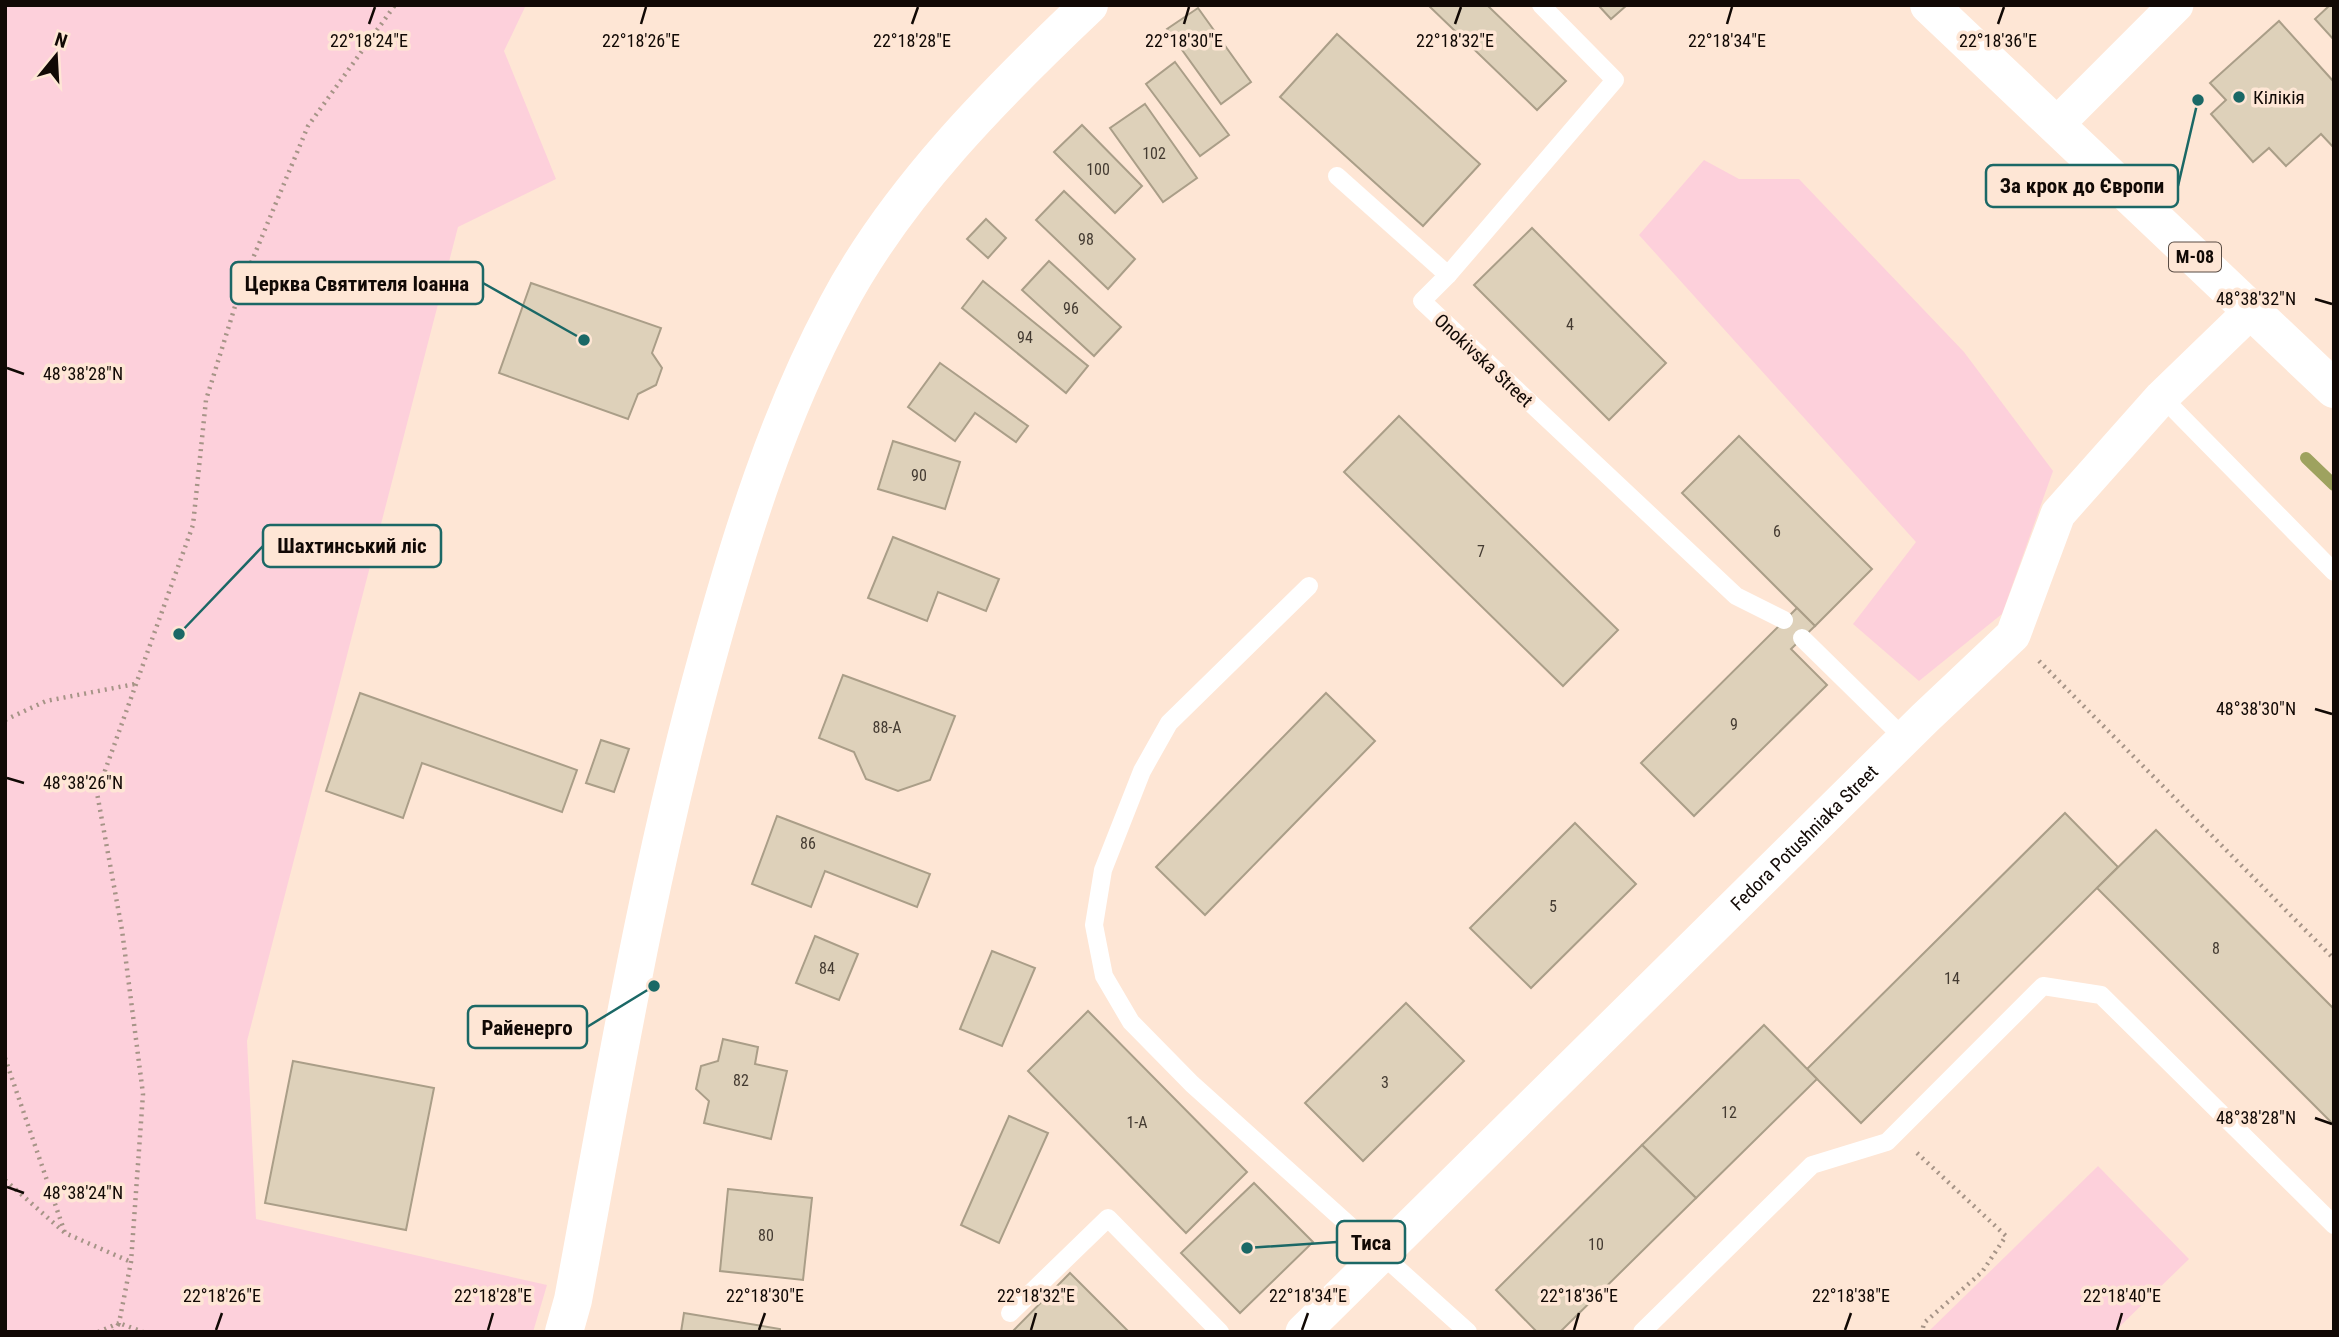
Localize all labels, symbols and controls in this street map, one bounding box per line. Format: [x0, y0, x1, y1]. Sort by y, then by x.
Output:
north arrow [21, 21, 91, 91]
text: N [52, 28, 70, 53]
text: 22°18'24"E [330, 30, 408, 51]
text: 22°18'26"E [602, 30, 680, 51]
text: 22°18'28"E [873, 30, 951, 51]
text: 22°18'30"E [1145, 30, 1223, 51]
text: 22°18'32"E [1416, 30, 1494, 51]
text: 22°18'34"E [1688, 30, 1766, 51]
text: 22°18'36"E [1959, 30, 2037, 51]
place label: Кілікія [2253, 86, 2305, 109]
marker: Кілікія [2231, 89, 2247, 105]
house number: 102 [1142, 144, 1166, 163]
house number: 100 [1086, 160, 1110, 179]
callout: За крок до Європи [1986, 165, 2178, 207]
text: За крок до Європи [2000, 174, 2164, 198]
house number: 98 [1078, 230, 1094, 249]
road number: М-08 [2169, 243, 2221, 272]
callout: Церква Святителя Іоанна [231, 262, 483, 304]
text: Церква Святителя Іоанна [245, 272, 469, 296]
text: 48°38'32"N [2216, 288, 2296, 309]
house number: 96 [1063, 299, 1079, 318]
street label: Onokivska Street [1430, 309, 1538, 412]
house number: 4 [1566, 315, 1574, 334]
house number: 94 [1017, 328, 1033, 347]
text: 48°38'28"N [43, 363, 123, 384]
house number: 90 [911, 466, 927, 485]
house number: 6 [1773, 522, 1781, 541]
callout: Шахтинський ліс [263, 525, 441, 567]
text: Шахтинський ліс [277, 534, 427, 558]
house number: 7 [1477, 542, 1485, 561]
text: 48°38'30"N [2216, 698, 2296, 719]
house number: 9 [1730, 715, 1738, 734]
house number: 88-А [873, 718, 902, 737]
street label: Fedora Potushniaka Street [1726, 760, 1883, 915]
text: 48°38'26"N [43, 772, 123, 793]
house number: 86 [800, 834, 816, 853]
house number: 5 [1549, 897, 1557, 916]
house number: 8 [2212, 939, 2220, 958]
house number: 84 [819, 959, 835, 978]
house number: 14 [1944, 969, 1960, 988]
callout: Райенерго [468, 1006, 587, 1048]
text: Райенерго [481, 1016, 573, 1040]
house number: 82 [733, 1071, 749, 1090]
house number: 3 [1381, 1073, 1389, 1092]
house number: 12 [1721, 1103, 1737, 1122]
text: 48°38'28"N [2216, 1107, 2296, 1128]
house number: 1-А [1126, 1113, 1148, 1132]
text: 48°38'24"N [43, 1182, 123, 1203]
callout: Тиса [1337, 1221, 1405, 1263]
house number: 80 [758, 1226, 774, 1245]
text: Тиса [1351, 1231, 1391, 1255]
house number: 10 [1588, 1235, 1604, 1254]
text: 22°18'26"E [183, 1285, 261, 1306]
text: 22°18'28"E [454, 1285, 532, 1306]
text: 22°18'30"E [726, 1285, 804, 1306]
text: 22°18'32"E [997, 1285, 1075, 1306]
text: 22°18'34"E [1269, 1285, 1347, 1306]
text: 22°18'36"E [1540, 1285, 1618, 1306]
text: 22°18'38"E [1812, 1285, 1890, 1306]
text: 22°18'40"E [2083, 1285, 2161, 1306]

